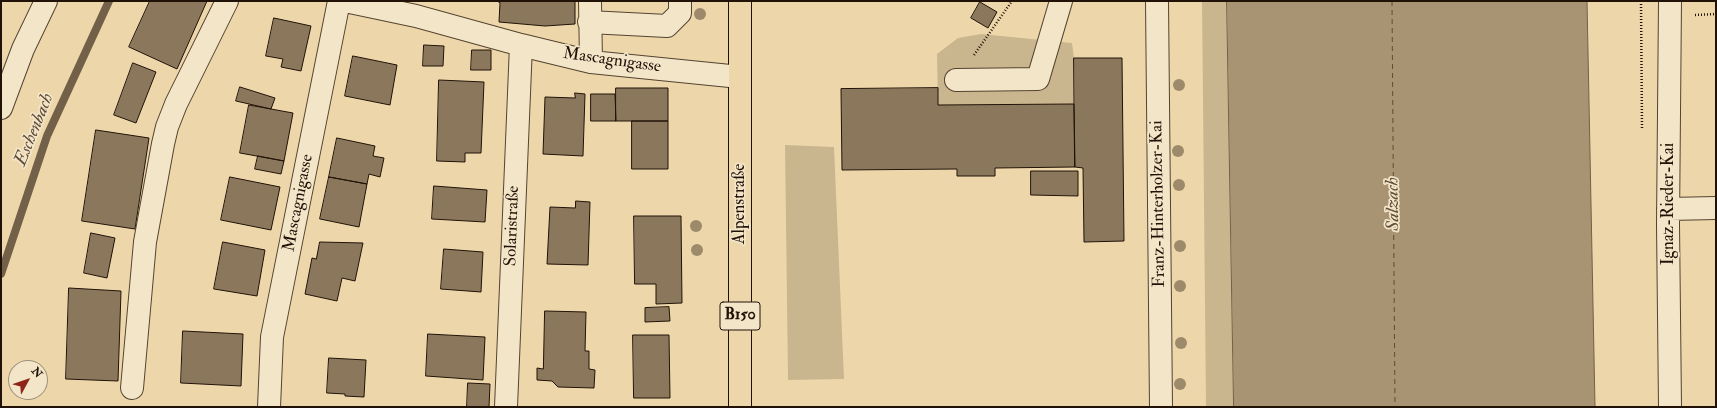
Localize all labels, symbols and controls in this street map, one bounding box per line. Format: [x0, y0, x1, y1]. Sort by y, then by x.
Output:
street label: Mascagnigasse [562, 44, 662, 78]
water label: Eschenbach [11, 91, 59, 169]
street label: Franz-Hinterholzer-Kai [1147, 120, 1171, 288]
street label: Ignaz-Rieder-Kai [1659, 143, 1679, 265]
street label: Mascagnigasse [280, 153, 318, 253]
street label: Alpenstraße [730, 164, 750, 244]
water label: Salzach [1383, 177, 1405, 231]
street label: Solaristraße [501, 185, 525, 267]
road number: B150 [720, 302, 760, 330]
north arrow [8, 360, 48, 400]
text: N [29, 365, 45, 381]

